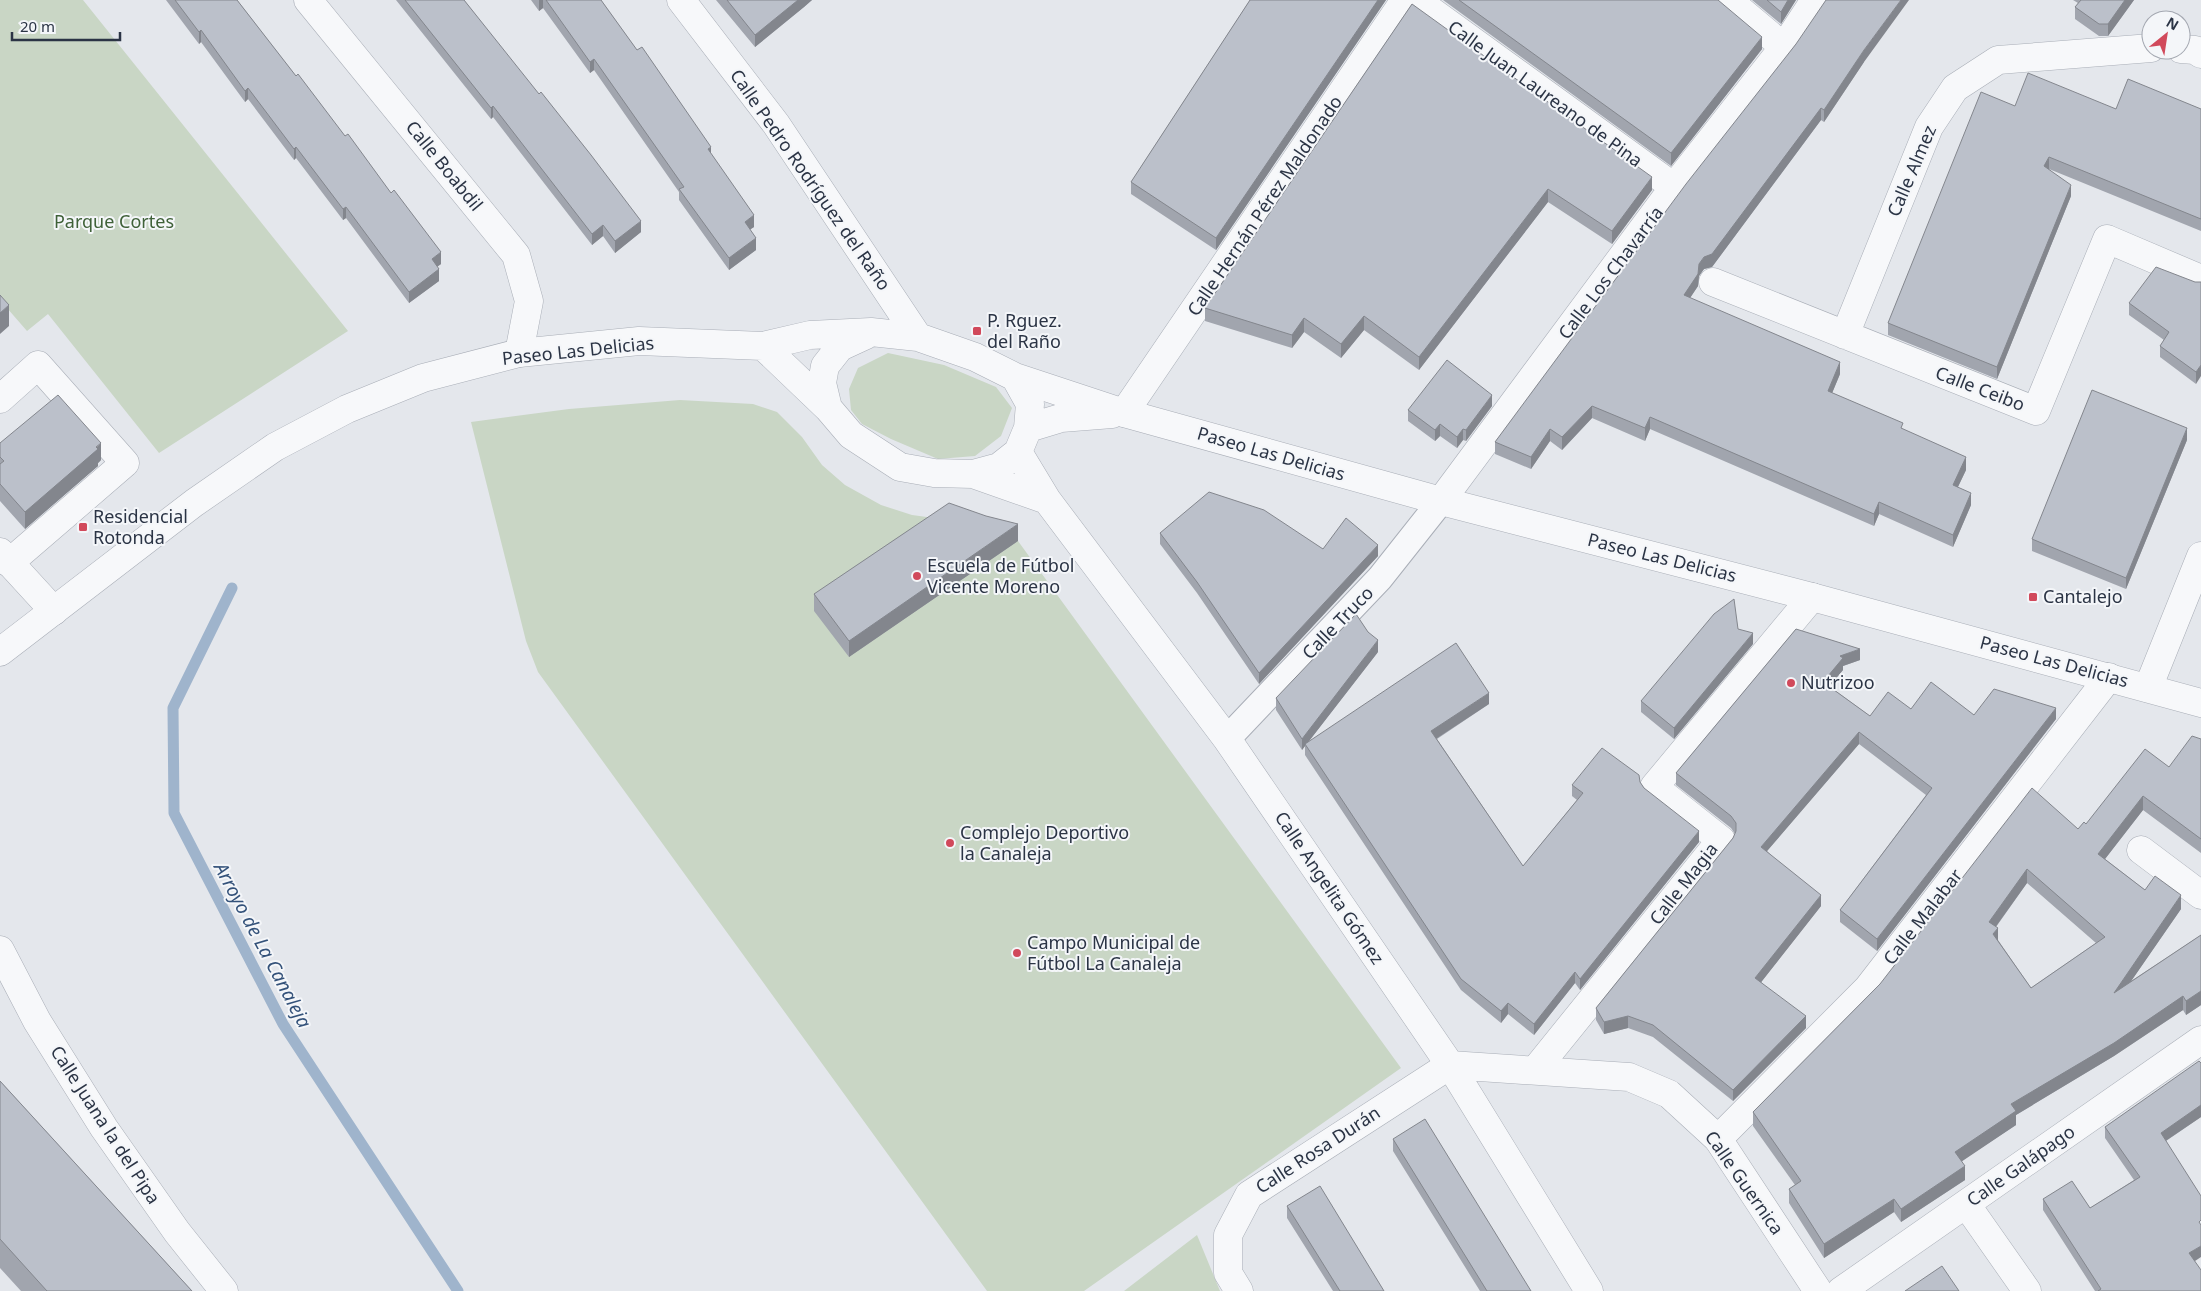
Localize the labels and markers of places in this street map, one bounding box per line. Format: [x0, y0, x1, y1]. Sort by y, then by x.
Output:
place label: P. Rguez. del Raño [987, 308, 1062, 353]
marker: P. Rguez. del Raño [971, 325, 983, 337]
place label: Residencial Rotonda [93, 504, 188, 549]
marker: Residencial Rotonda [77, 521, 89, 533]
place label: Escuela de Fútbol Vicente Moreno [927, 553, 1074, 598]
marker: Escuela de Fútbol Vicente Moreno [911, 570, 923, 582]
place label: Cantalejo [2043, 584, 2123, 608]
marker: Cantalejo [2027, 591, 2039, 603]
place label: Nutrizoo [1801, 670, 1875, 694]
marker: Nutrizoo [1785, 677, 1797, 689]
place label: Complejo Deportivo la Canaleja [960, 820, 1129, 865]
marker: Complejo Deportivo la Canaleja [944, 837, 956, 849]
place label: Campo Municipal de Fútbol La Canaleja [1027, 930, 1200, 975]
marker: Campo Municipal de Fútbol La Canaleja [1011, 947, 1023, 959]

